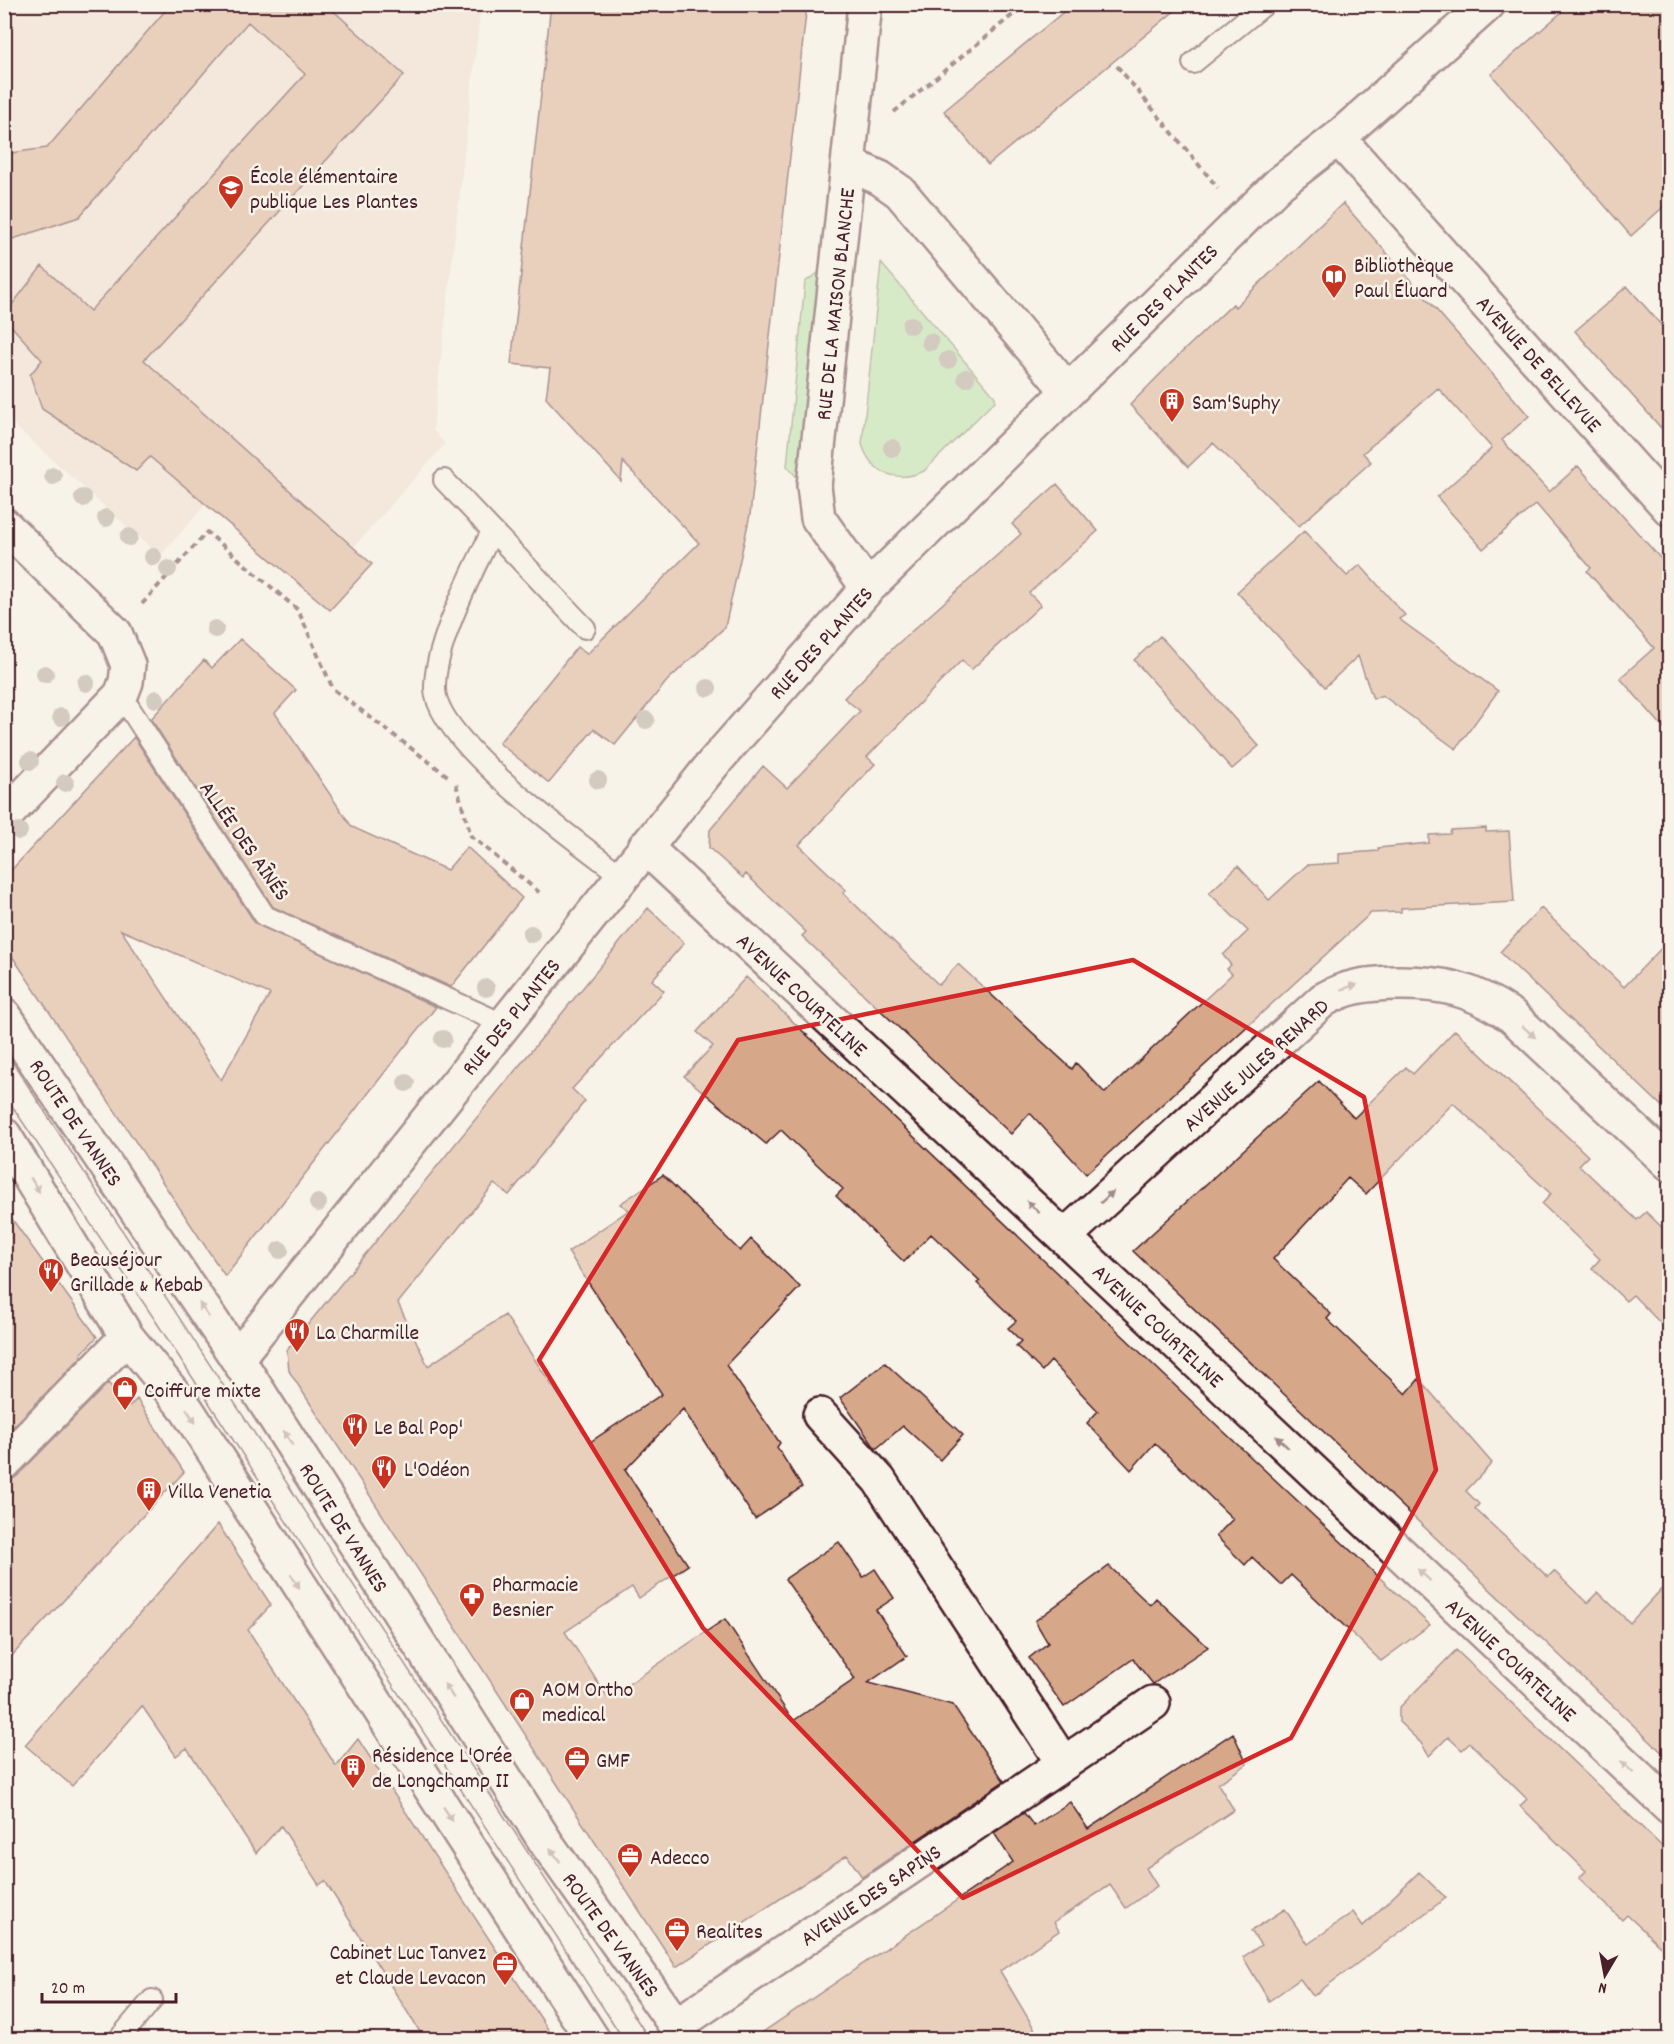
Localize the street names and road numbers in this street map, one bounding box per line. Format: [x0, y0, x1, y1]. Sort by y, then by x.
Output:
street label: RUE DE LA MAISON BLANCHE [810, 187, 865, 422]
street label: RUE DES PLANTES [1104, 238, 1227, 361]
street label: AVENUE DE BELLEVUE [1467, 290, 1607, 441]
street label: RUE DES PLANTES [763, 581, 882, 708]
street label: ALLÉE DES AÎNÉS [190, 776, 296, 908]
street label: AVENUE COURTELINE [728, 927, 873, 1066]
street label: RUE DES PLANTES [456, 953, 570, 1083]
street label: AVENUE JULES RENARD [1177, 992, 1337, 1141]
street label: ROUTE DE VANNES [20, 1054, 128, 1194]
street label: AVENUE COURTELINE [1084, 1258, 1229, 1397]
street label: ROUTE DE VANNES [290, 1458, 394, 1600]
street label: AVENUE COURTELINE [1437, 1592, 1582, 1731]
street label: AVENUE DES SAPINS [795, 1838, 949, 1956]
street label: ROUTE DE VANNES [553, 1867, 665, 2005]

